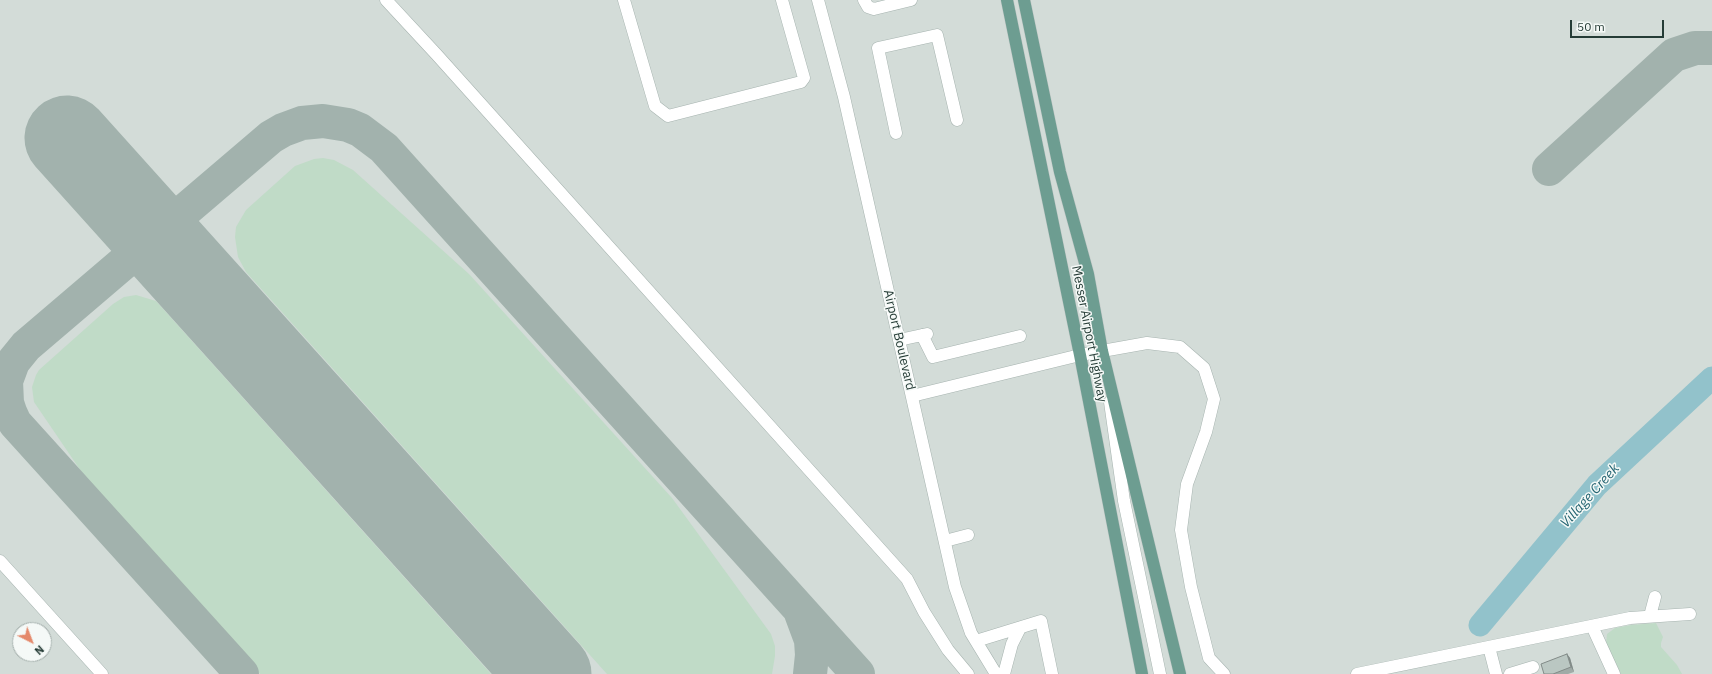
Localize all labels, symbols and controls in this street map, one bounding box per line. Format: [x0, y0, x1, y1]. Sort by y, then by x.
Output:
scale bar [1572, 12, 1666, 38]
text: 50 m [1577, 19, 1605, 34]
street label: Messer Airport Highway [1068, 264, 1110, 404]
street label: Airport Boulevard [880, 288, 918, 392]
water label: Village Creek [1557, 461, 1623, 531]
north arrow [12, 622, 52, 662]
text: N [32, 642, 47, 658]

